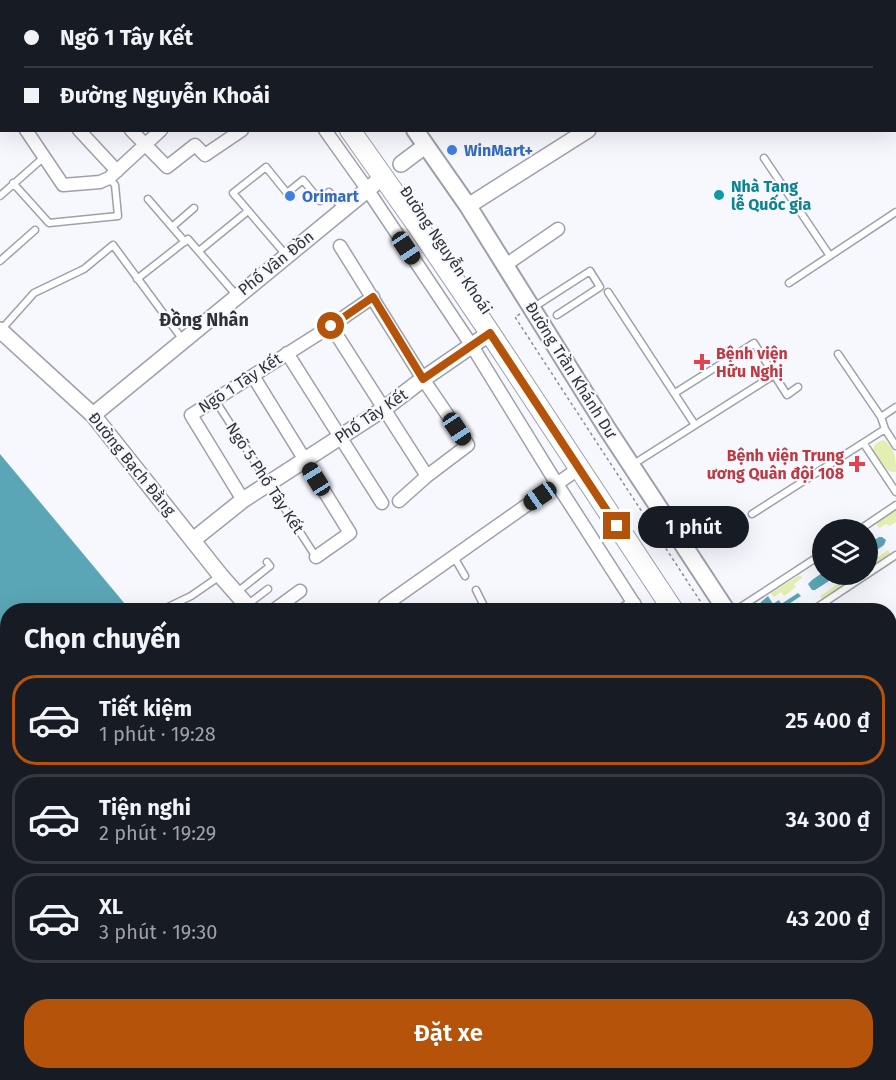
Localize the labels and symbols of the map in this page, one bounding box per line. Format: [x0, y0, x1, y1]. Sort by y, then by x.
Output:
place label: WinMart+ [464, 141, 533, 160]
marker: WinMart+ [445, 143, 459, 157]
place label: Nhà Tang lễ Quốc gia [731, 177, 812, 214]
street label: Đường Nguyễn Khoái [396, 182, 496, 318]
place label: Orimart [302, 187, 360, 206]
marker: Nhà Tang lễ Quốc gia [712, 188, 726, 202]
marker: Orimart [283, 189, 297, 203]
street label: Phố Vân Đồn [234, 226, 318, 299]
car [388, 228, 424, 268]
street label: Đường Trần Khánh Dư [521, 298, 622, 442]
district label: Đồng Nhân [159, 308, 249, 331]
route start [317, 312, 344, 339]
place label: Bệnh viện Hữu Nghị [716, 344, 788, 381]
street label: Ngõ 1 Tây Kết [194, 348, 285, 417]
marker: Bệnh viện Hữu Nghị [693, 353, 711, 371]
street label: Phố Tây Kết [330, 384, 411, 447]
street label: Đường Bạch Đằng [84, 407, 182, 520]
car [439, 409, 475, 449]
street label: Ngõ 5 Phố Tây Kết [222, 418, 309, 537]
place label: Bệnh viện Trung ương Quân đội 108 [707, 446, 844, 483]
marker: Bệnh viện Trung ương Quân đội 108 [848, 455, 866, 473]
car [299, 459, 333, 499]
car [520, 478, 560, 514]
callout: 1 phút [638, 505, 749, 547]
route end [603, 512, 630, 539]

